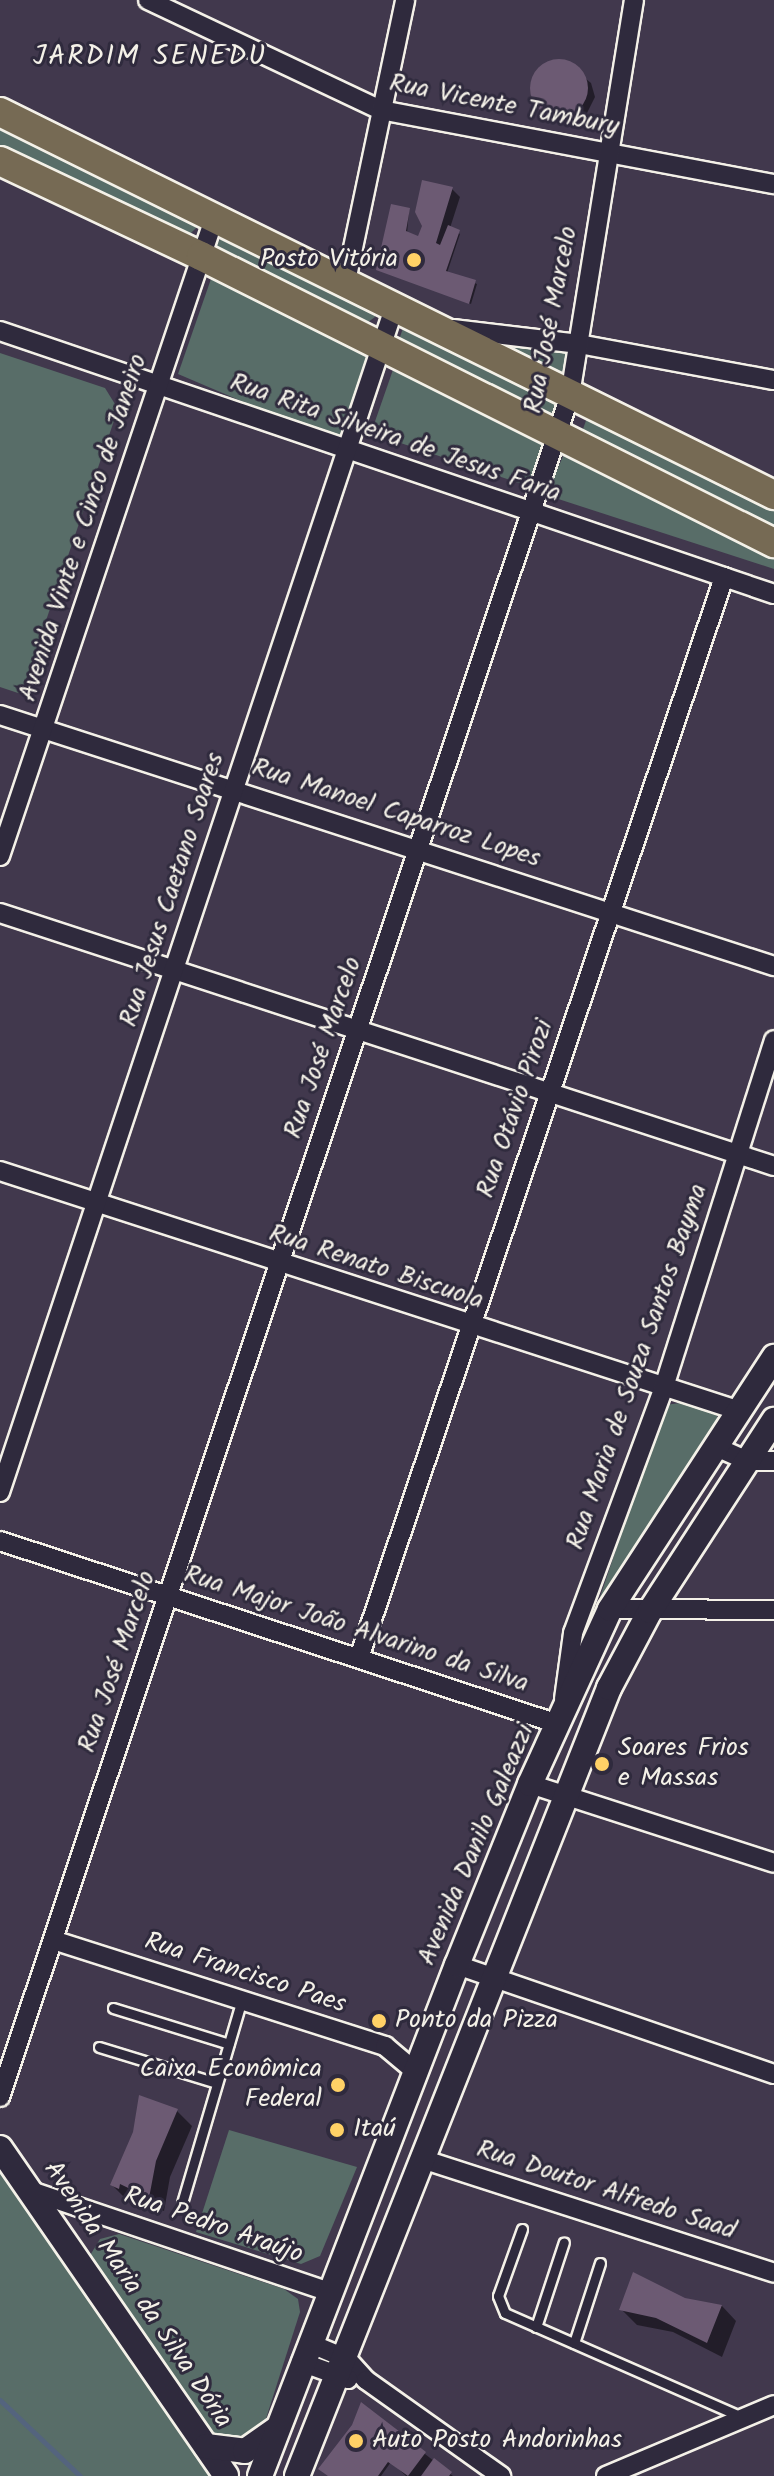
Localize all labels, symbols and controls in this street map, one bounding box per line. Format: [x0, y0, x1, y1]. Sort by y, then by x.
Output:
district label: JARDIM SENEDU [33, 40, 267, 74]
street label: Rua Vicente Tambury [386, 68, 622, 144]
street label: Rua José Marcelo [519, 224, 585, 416]
place label: Posto Vitória [260, 244, 398, 276]
marker: Posto Vitória [405, 251, 423, 269]
street label: Avenida Vinte e Cinco de Janeiro [13, 350, 155, 706]
street label: Rua Rita Silveira de Jesus Faria [226, 368, 564, 510]
street label: Rua Jesus Caetano Soares [114, 749, 232, 1031]
street label: Rua Manoel Caparroz Lopes [248, 753, 544, 875]
street label: Rua José Marcelo [278, 953, 370, 1143]
street label: Rua Otávio Pirozi [471, 1016, 561, 1202]
street label: Rua Maria de Souza Santos Bayma [561, 1180, 715, 1554]
street label: Rua Renato Biscuola [265, 1219, 487, 1317]
street label: Rua Major João Alvarino da Silva [180, 1560, 532, 1700]
street label: Rua José Marcelo [72, 1567, 164, 1757]
street label: Avenida Danilo Galeazzi [412, 1720, 542, 1970]
place label: Soares Frios e Massas [618, 1733, 749, 1794]
marker: Soares Frios e Massas [593, 1755, 611, 1773]
street label: Rua Francisco Paes [140, 1927, 350, 2021]
place label: Ponto da Pizza [395, 2005, 558, 2037]
marker: Ponto da Pizza [370, 2012, 388, 2030]
place label: Caixa Econômica Federal [140, 2054, 322, 2116]
marker: Caixa Econômica Federal [329, 2076, 347, 2094]
place label: Itaú [353, 2114, 396, 2146]
marker: Itaú [328, 2121, 346, 2139]
street label: Rua Doutor Alfredo Saad [472, 2134, 740, 2248]
street label: Avenida Maria da Silva Dória [36, 2156, 238, 2434]
street label: Rua Pedro Araújo [119, 2181, 307, 2271]
place label: Auto Posto Andorinhas [372, 2425, 622, 2457]
marker: Auto Posto Andorinhas [347, 2432, 365, 2450]

